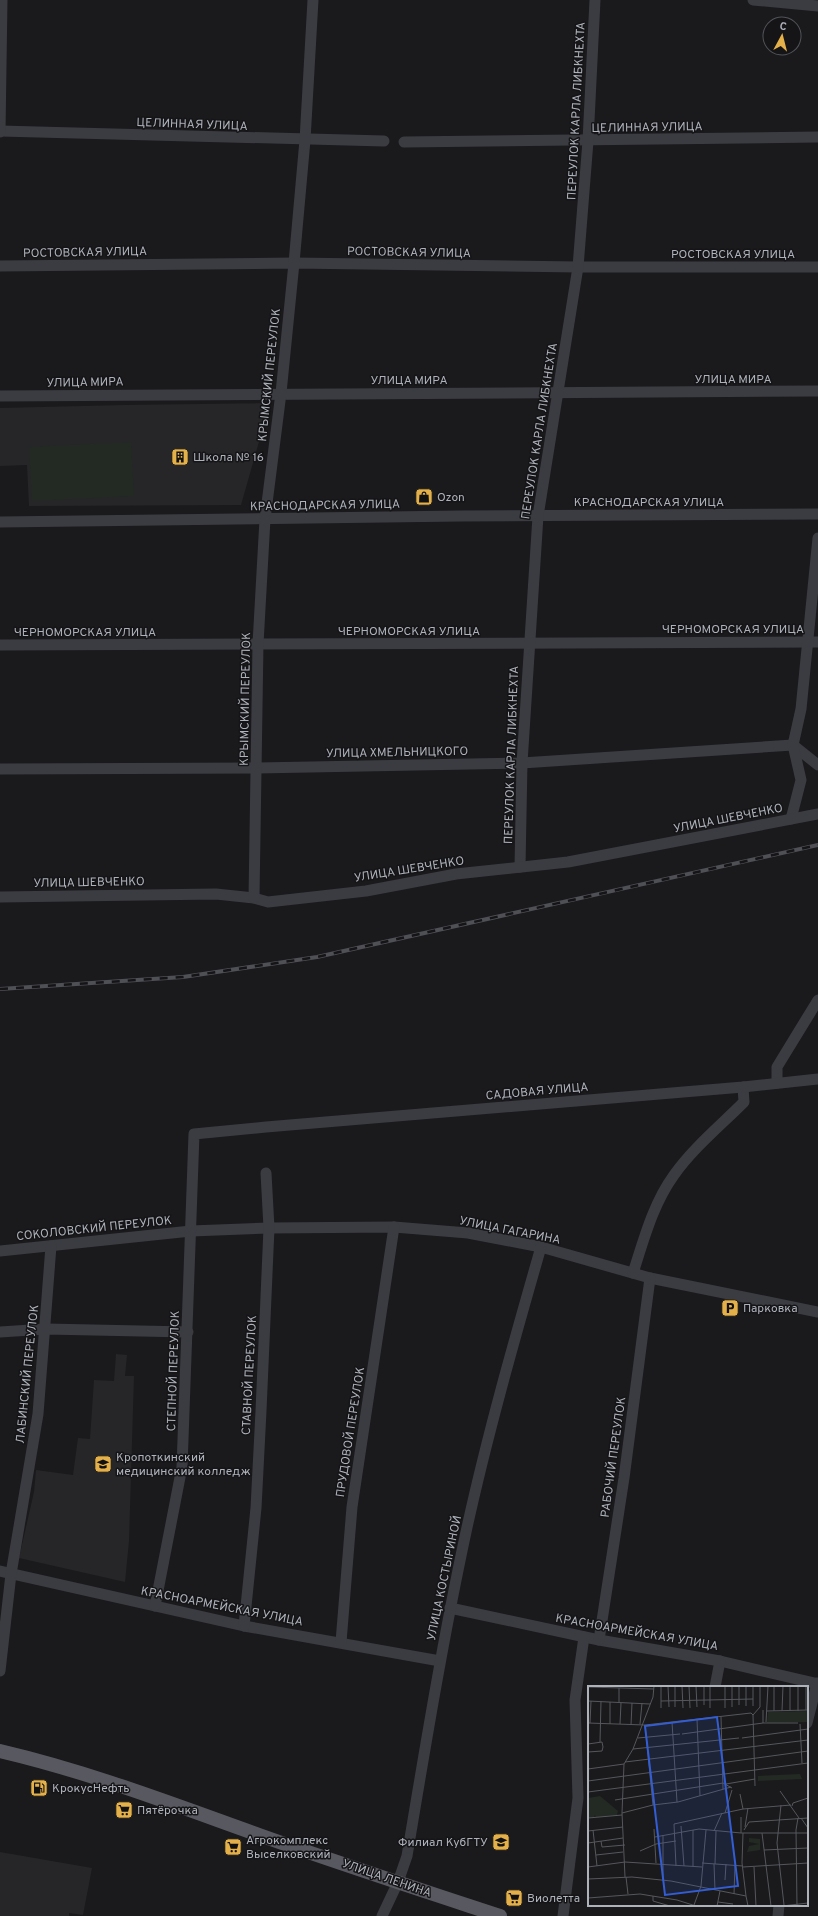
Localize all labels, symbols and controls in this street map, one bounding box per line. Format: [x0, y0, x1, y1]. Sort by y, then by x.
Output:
north arrow [762, 16, 802, 56]
text: С [779, 20, 787, 34]
street label: ПЕРЕУЛОК КАРЛА ЛИБКНЕХТА [564, 21, 590, 201]
street label: ЦЕЛИННАЯ УЛИЦА [136, 115, 248, 135]
street label: ЦЕЛИННАЯ УЛИЦА [591, 119, 703, 137]
street label: РОСТОВСКАЯ УЛИЦА [23, 244, 147, 262]
street label: РОСТОВСКАЯ УЛИЦА [347, 244, 471, 262]
street label: РОСТОВСКАЯ УЛИЦА [671, 247, 795, 263]
street label: КРЫМСКИЙ ПЕРЕУЛОК [255, 308, 285, 443]
street label: ПЕРЕУЛОК КАРЛА ЛИБКНЕХТА [518, 342, 562, 521]
street label: УЛИЦА МИРА [694, 372, 772, 388]
street label: УЛИЦА МИРА [370, 373, 448, 389]
street label: УЛИЦА МИРА [46, 374, 124, 392]
building icon: Школа № 16 [170, 447, 190, 467]
place label: Школа № 16 [193, 450, 264, 466]
shop icon: Ozon [414, 487, 434, 507]
place label: Ozon [437, 490, 465, 506]
street label: КРАСНОДАРСКАЯ УЛИЦА [574, 495, 724, 511]
street label: КРАСНОДАРСКАЯ УЛИЦА [250, 497, 400, 515]
street label: ЧЕРНОМОРСКАЯ УЛИЦА [662, 622, 804, 638]
street label: ЧЕРНОМОРСКАЯ УЛИЦА [338, 624, 480, 640]
street label: ЧЕРНОМОРСКАЯ УЛИЦА [14, 625, 156, 641]
street label: КРЫМСКИЙ ПЕРЕУЛОК [237, 632, 255, 766]
street label: ПЕРЕУЛОК КАРЛА ЛИБКНЕХТА [501, 666, 523, 845]
street label: УЛИЦА ХМЕЛЬНИЦКОГО [326, 744, 468, 762]
street label: УЛИЦА ШЕВЧЕНКО [672, 801, 784, 837]
street label: УЛИЦА ШЕВЧЕНКО [353, 853, 465, 887]
street label: УЛИЦА ШЕВЧЕНКО [33, 874, 145, 892]
street label: САДОВАЯ УЛИЦА [485, 1080, 589, 1104]
street label: СОКОЛОВСКИЙ ПЕРЕУЛОК [16, 1213, 173, 1245]
street label: УЛИЦА ГАГАРИНА [458, 1213, 562, 1249]
parking icon: Парковка [720, 1298, 740, 1318]
place label: Парковка [743, 1301, 798, 1317]
street label: ЛАБИНСКИЙ ПЕРЕУЛОК [13, 1304, 43, 1444]
street label: СТЕПНОЙ ПЕРЕУЛОК [164, 1310, 184, 1432]
street label: СТАВНОЙ ПЕРЕУЛОК [239, 1315, 261, 1435]
street label: ПРУДОВОЙ ПЕРЕУЛОК [333, 1366, 369, 1499]
street label: РАБОЧИЙ ПЕРЕУЛОК [598, 1395, 630, 1519]
place label: Кропоткинский медицинский колледж [116, 1450, 251, 1480]
school or university icon: Кропоткинский медицинский колледж [93, 1454, 113, 1474]
street label: УЛИЦА КОСТЫРИНОЙ [424, 1514, 466, 1642]
street label: КРАСНОАРМЕЙСКАЯ УЛИЦА [139, 1583, 304, 1631]
street label: КРАСНОАРМЕЙСКАЯ УЛИЦА [554, 1611, 719, 1655]
inset map [588, 1686, 808, 1906]
fuel station icon: КрокусНефть [29, 1778, 49, 1798]
place label: КрокусНефть [52, 1781, 130, 1797]
supermarket icon: Пятёрочка [114, 1800, 134, 1820]
place label: Пятёрочка [137, 1803, 198, 1819]
school or university icon: Филиал КубГТУ [491, 1832, 511, 1852]
place label: Агрокомплекс Выселковский [246, 1833, 331, 1863]
place label: Филиал КубГТУ [398, 1835, 488, 1851]
supermarket icon: Агрокомплекс Выселковский [223, 1837, 243, 1857]
street label: УЛИЦА ЛЕНИНА [340, 1856, 433, 1902]
supermarket icon: Виолетта [504, 1888, 524, 1908]
place label: Виолетта [527, 1891, 580, 1907]

